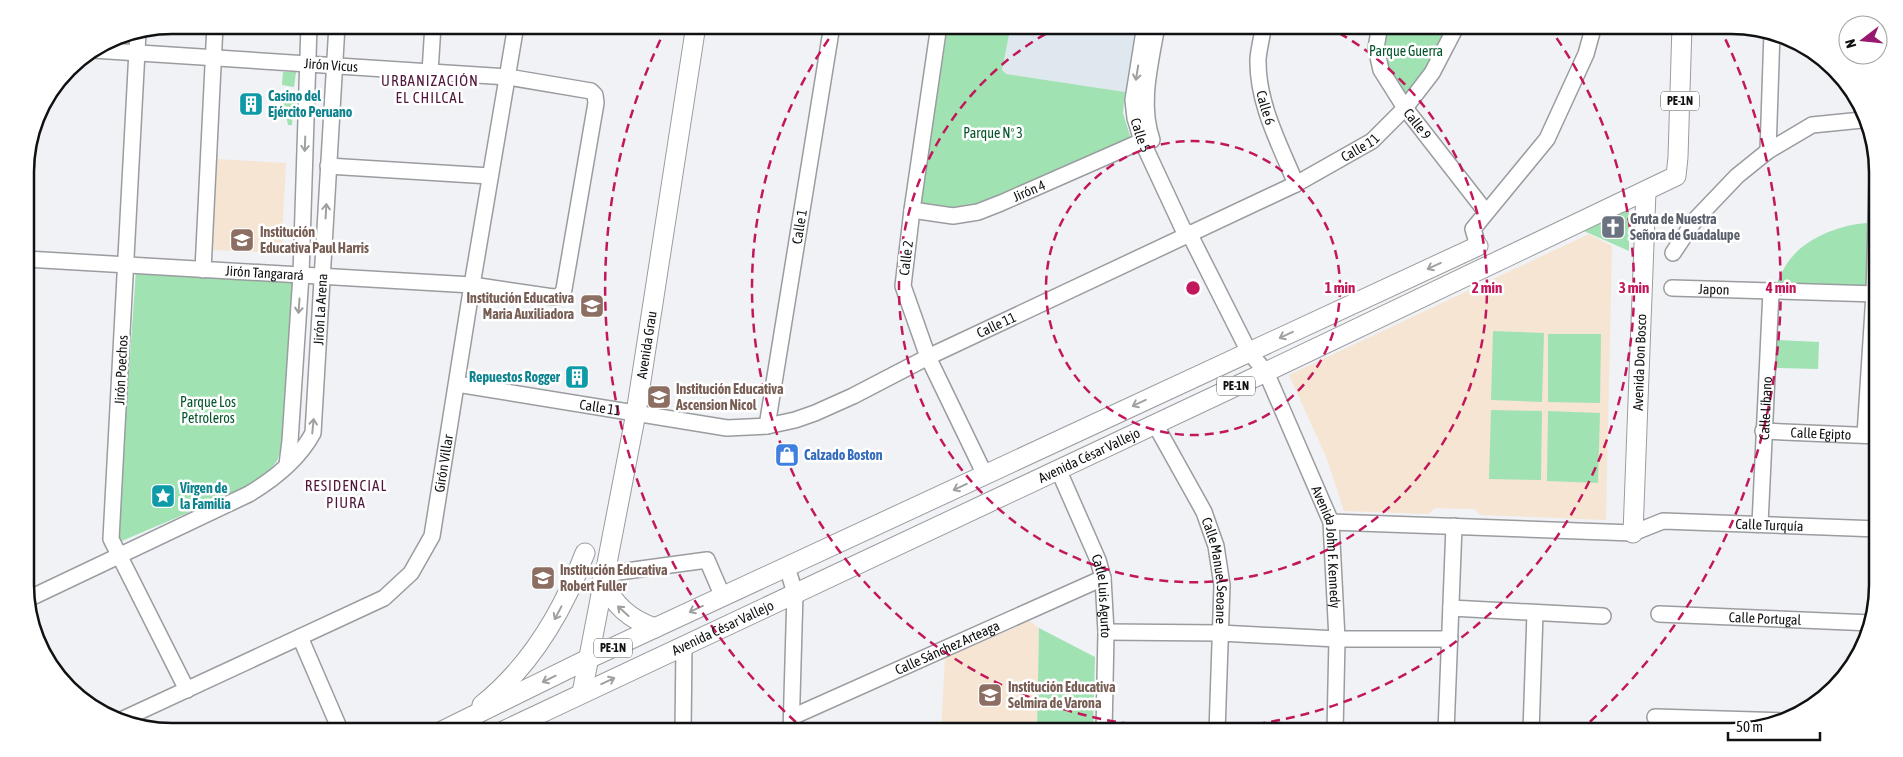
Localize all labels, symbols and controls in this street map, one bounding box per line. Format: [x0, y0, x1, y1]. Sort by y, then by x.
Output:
north arrow [1838, 15, 1888, 65]
text: N [1842, 37, 1859, 50]
park label: Parque Guerra [1369, 43, 1443, 59]
street label: Jirón Vicus [303, 55, 359, 75]
one-way arrow [1132, 65, 1142, 81]
district label: URBANIZACIÓN EL CHILCAL [381, 72, 479, 106]
place label: Casino del Ejército Peruano [268, 88, 353, 120]
street label: Calle 6 [1253, 89, 1279, 127]
building icon: Casino del Ejército Peruano [238, 91, 264, 117]
road number: PE-1N [1661, 92, 1699, 110]
street label: Calle 9 [1400, 105, 1434, 143]
street label: Calle 5 [1127, 116, 1154, 155]
park label: Parque Nº 3 [963, 125, 1023, 141]
street label: Calle 11 [1338, 130, 1383, 165]
one-way arrow [300, 135, 309, 151]
street label: Jirón 4 [1010, 176, 1048, 205]
one-way arrow [321, 204, 330, 220]
street label: Calle 1 [789, 208, 810, 245]
place label: Gruta de Nuestra Señora de Guadalupe [1630, 211, 1740, 243]
church icon: Gruta de Nuestra Señora de Guadalupe [1600, 214, 1626, 240]
place label: Institución Educativa Paul Harris [260, 224, 369, 256]
school or university icon: Institución Educativa Paul Harris [229, 227, 255, 253]
street label: Calle 2 [896, 240, 916, 276]
one-way arrow [1427, 262, 1442, 272]
street label: Jirón Tangarará [225, 263, 304, 283]
street label: Jirón La Arena [310, 273, 330, 346]
centre of rings [1184, 279, 1202, 297]
text: 1 min [1325, 279, 1355, 296]
text: 2 min [1472, 279, 1502, 296]
text: 3 min [1619, 279, 1649, 296]
text: 4 min [1765, 279, 1796, 296]
street label: Japon [1698, 281, 1730, 298]
place label: Institución Educativa Maria Auxiliadora [467, 290, 574, 322]
school or university icon: Institución Educativa Maria Auxiliadora [579, 293, 605, 319]
one-way arrow [294, 298, 303, 314]
street label: Calle 11 [974, 309, 1018, 341]
street label: Avenida Grau [633, 310, 660, 380]
street label: Avenida Don Bosco [1630, 313, 1649, 411]
one-way arrow [1279, 330, 1294, 340]
street label: Jirón Poechos [111, 334, 131, 405]
building icon: Repuestos Rogger [564, 364, 590, 390]
place label: Repuestos Rogger [469, 369, 561, 385]
road number: PE-1N [1217, 376, 1255, 396]
street label: Calle Líbano [1756, 376, 1775, 440]
place label: Institución Educativa Ascension Nicol [675, 381, 784, 413]
school or university icon: Institución Educativa Ascension Nicol [646, 384, 672, 410]
park label: Parque Los Petroleros [180, 394, 236, 426]
street label: Calle 11 [578, 396, 622, 419]
one-way arrow [1132, 399, 1147, 409]
one-way arrow [308, 418, 318, 434]
street label: Avenida César Vallejo [1036, 424, 1143, 486]
street label: Calle Egipto [1790, 424, 1852, 443]
street label: Girón Villar [431, 433, 456, 493]
shop icon: Calzado Boston [774, 442, 800, 468]
place label: Calzado Boston [804, 447, 883, 463]
district label: RESIDENCIAL PIURA [305, 477, 387, 511]
place label: Virgen de la Familia [179, 480, 231, 512]
one-way arrow [953, 482, 968, 492]
place icon: Virgen de la Familia [150, 483, 176, 509]
street label: Avenida John F. Kennedy [1308, 483, 1343, 609]
street label: Calle Manuel Seoane [1198, 515, 1230, 624]
street label: Calle Turquía [1735, 516, 1804, 534]
street label: Calle Luis Agurto [1088, 551, 1114, 638]
place label: Institución Educativa Robert Fuller [560, 562, 668, 594]
school or university icon: Institución Educativa Robert Fuller [530, 565, 556, 591]
street label: Avenida César Vallejo [669, 597, 776, 658]
one-way arrow [553, 605, 562, 620]
one-way arrow [616, 605, 629, 617]
one-way arrow [689, 605, 704, 615]
street label: Calle Portugal [1728, 609, 1802, 628]
street label: Calle Sánchez Arteaga [892, 617, 1002, 678]
road number: PE-1N [594, 638, 632, 658]
one-way arrow [542, 675, 557, 684]
one-way arrow [601, 676, 616, 686]
place label: Institución Educativa Selmira de Varona [1008, 679, 1116, 711]
school or university icon: Institución Educativa Selmira de Varona [977, 682, 1003, 708]
scale bar [1728, 710, 1820, 742]
text: 50 m [1736, 718, 1763, 735]

